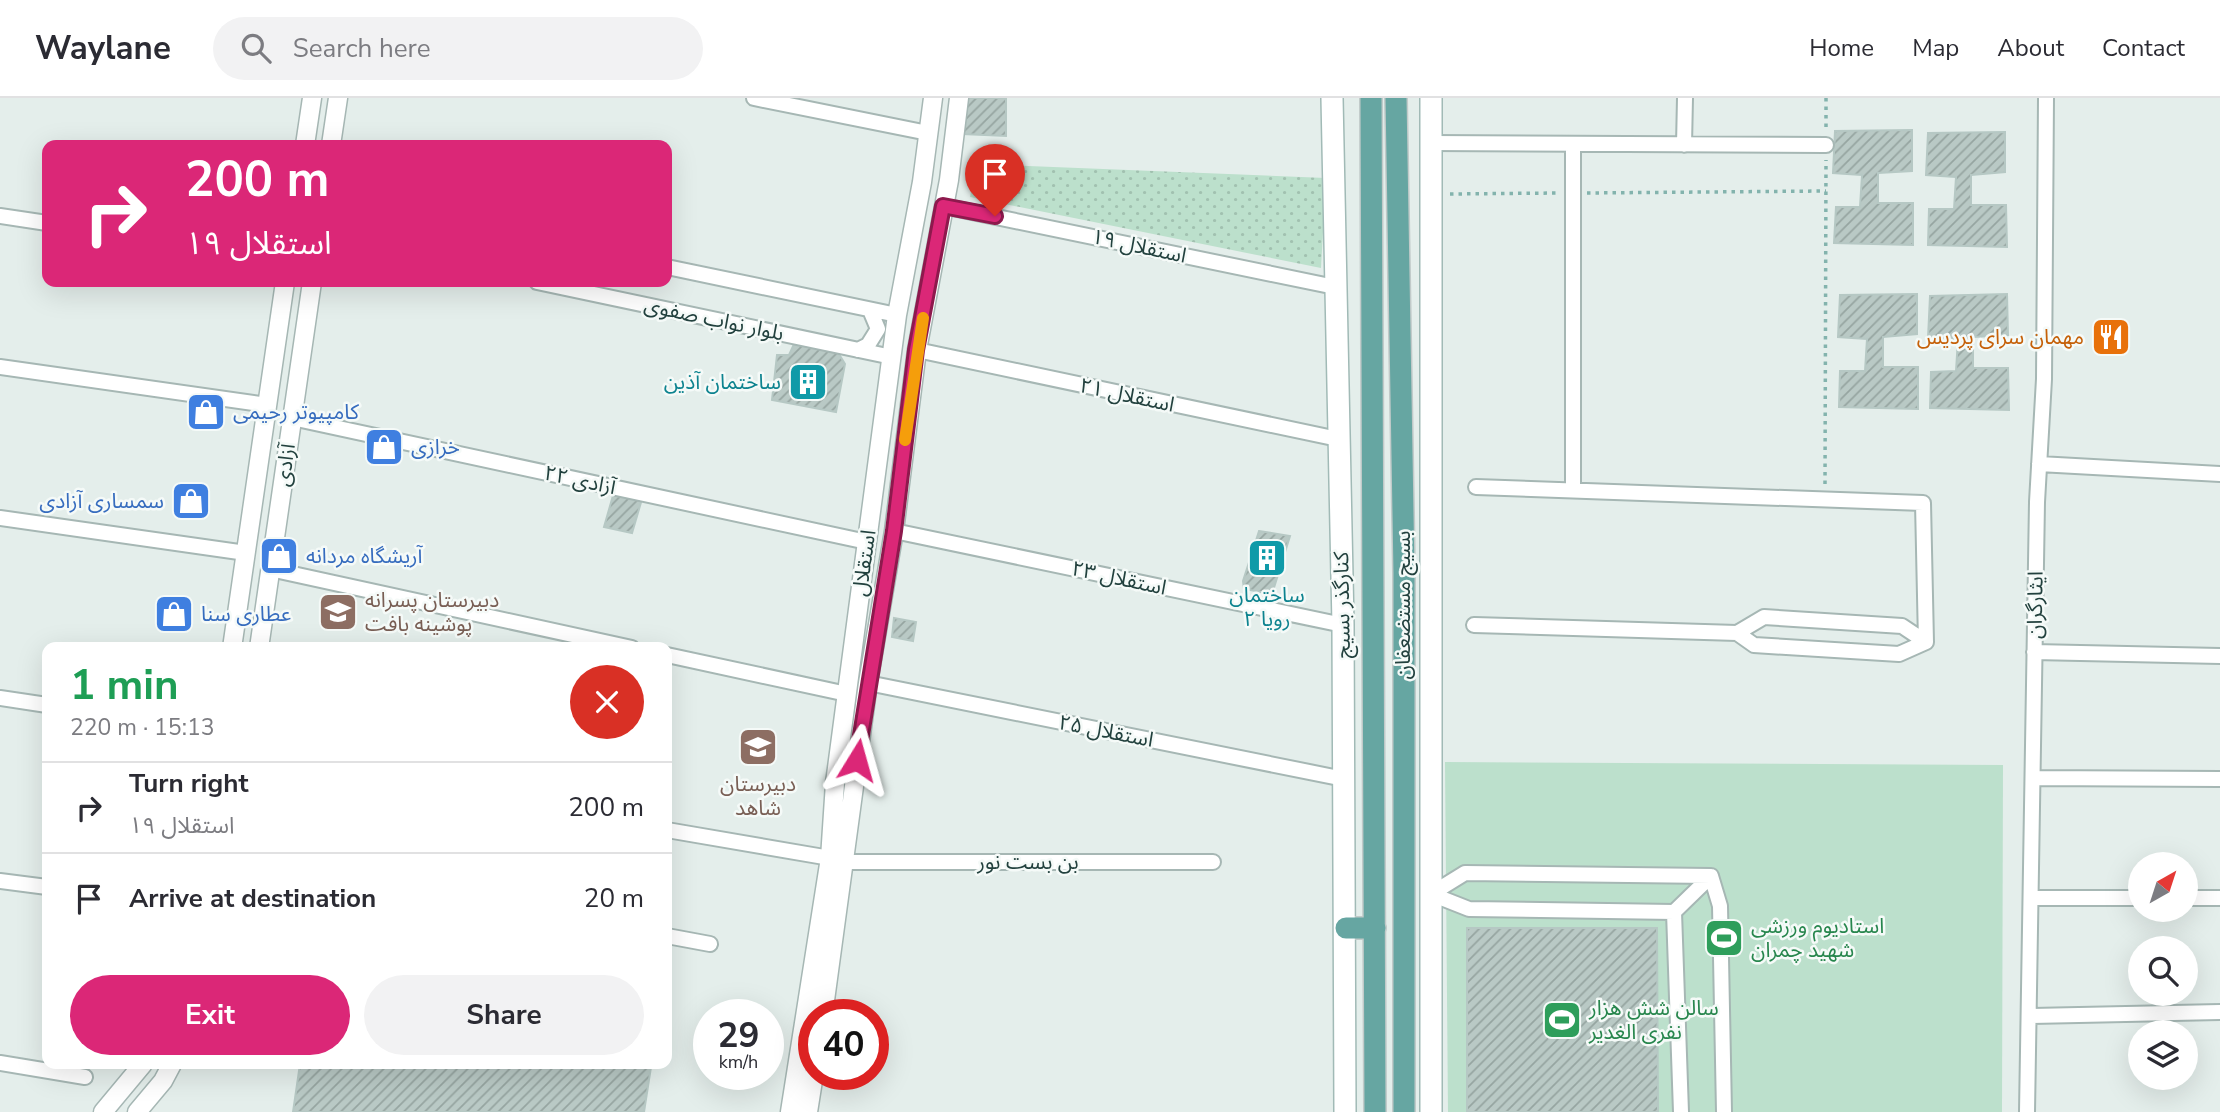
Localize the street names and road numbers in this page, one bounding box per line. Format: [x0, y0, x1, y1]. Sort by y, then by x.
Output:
street label: استقلال ۱۹ [1089, 222, 1189, 270]
street label: بلوار نواب صفوی [642, 291, 786, 347]
street label: استقلال ۲۱ [1077, 371, 1177, 419]
street label: آزادی [268, 441, 302, 488]
street label: آزادی ۲۲ [542, 459, 619, 501]
street label: استقلال [845, 528, 883, 598]
street label: بسیج مستضعفان [1389, 531, 1418, 679]
street label: کنارگذر بسیج [1327, 551, 1358, 659]
street label: استقلال ۲۳ [1069, 554, 1169, 602]
street label: ایثارگران [2020, 571, 2050, 639]
street label: استقلال ۲۵ [1056, 708, 1156, 754]
street label: بن بست نور [976, 848, 1079, 876]

